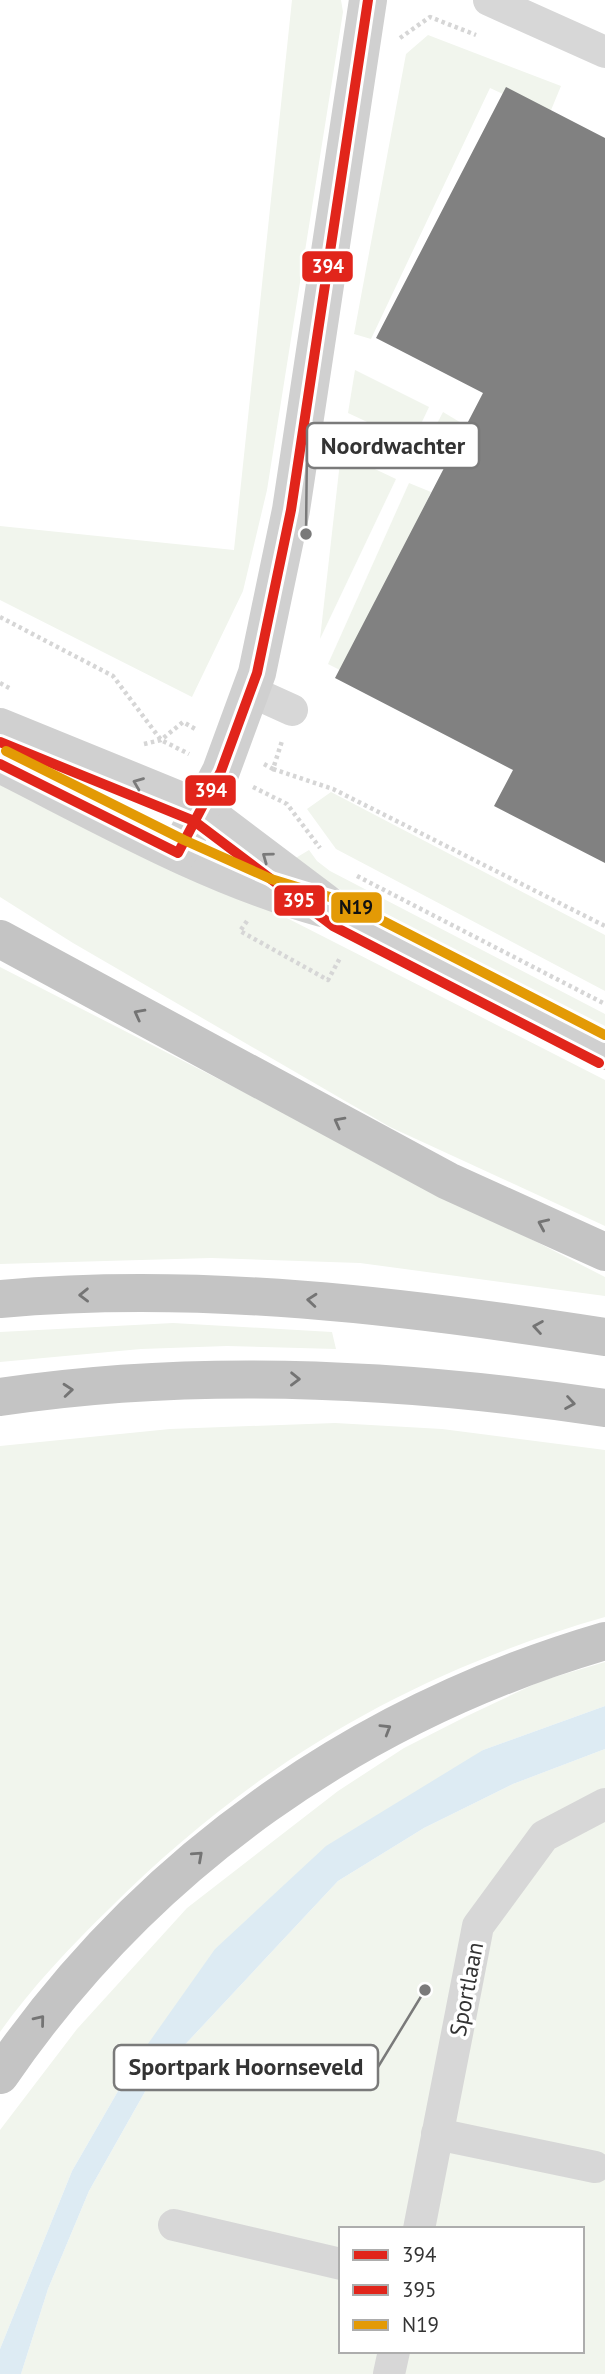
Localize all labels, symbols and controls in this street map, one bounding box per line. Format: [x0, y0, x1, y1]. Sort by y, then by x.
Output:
line badge: 394 [301, 250, 354, 283]
text: 394 [312, 254, 344, 278]
callout: Noordwachter [307, 423, 479, 468]
text: Noordwachter [321, 430, 466, 461]
line badge: 394 [184, 774, 237, 807]
one-way arrow [133, 778, 145, 792]
text: 394 [195, 778, 227, 802]
one-way arrow [262, 853, 275, 865]
line badge: 395 [273, 884, 326, 917]
text: 395 [283, 888, 315, 912]
line badge: N19 [330, 891, 383, 924]
text: N19 [339, 895, 373, 919]
one-way arrow [134, 1009, 146, 1022]
one-way arrow [334, 1117, 347, 1130]
one-way arrow [538, 1218, 550, 1232]
one-way arrow [79, 1287, 90, 1302]
one-way arrow [306, 1293, 317, 1308]
one-way arrow [532, 1319, 543, 1334]
one-way arrow [290, 1372, 301, 1387]
one-way arrow [63, 1383, 74, 1398]
one-way arrow [564, 1395, 576, 1410]
one-way arrow [379, 1724, 392, 1737]
one-way arrow [190, 1852, 203, 1864]
street label: Sportlaan [443, 1939, 489, 2039]
one-way arrow [32, 2015, 45, 2027]
callout: Sportpark Hoornseveld [114, 2045, 378, 2090]
text: Sportpark Hoornseveld [129, 2051, 363, 2082]
legend [339, 2227, 584, 2353]
text: 394 [402, 2241, 436, 2268]
text: 395 [402, 2276, 436, 2303]
text: N19 [402, 2311, 439, 2338]

